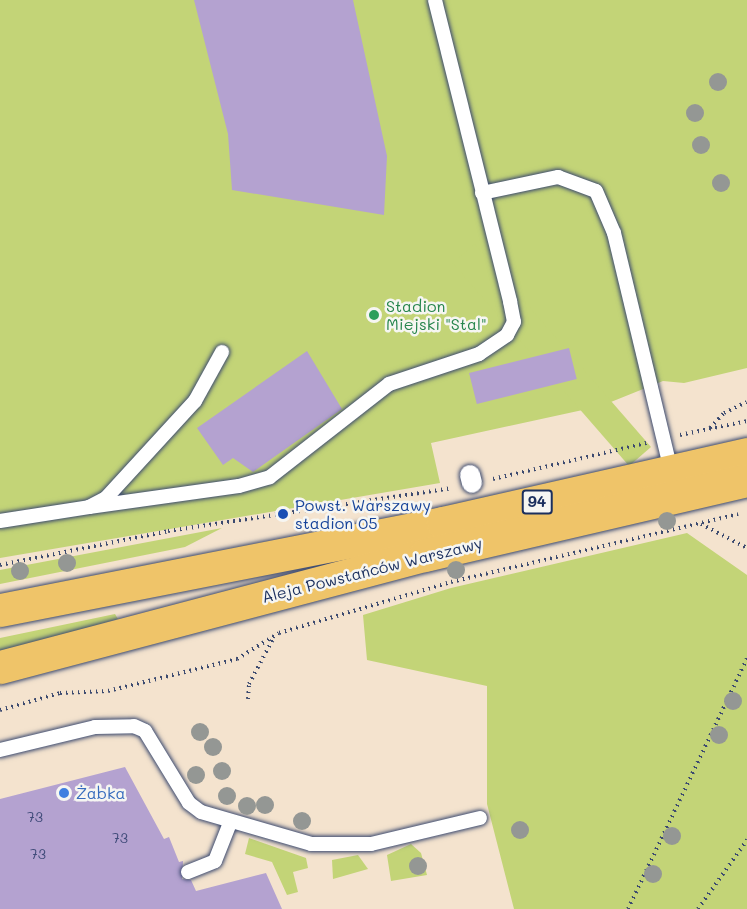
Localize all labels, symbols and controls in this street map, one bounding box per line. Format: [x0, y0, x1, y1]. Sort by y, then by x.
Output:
place label: Stadion Miejski "Stal" [386, 296, 487, 334]
marker: Stadion Miejski "Stal" [367, 308, 381, 322]
road number: 94 [520, 490, 554, 514]
place label: Powst. Warszawy stadion 05 [295, 495, 431, 533]
marker: Powst. Warszawy stadion 05 [276, 507, 290, 521]
street label: Aleja Powstańców Warszawy [260, 533, 484, 607]
place label: Żabka [76, 783, 125, 803]
marker: Żabka [57, 786, 71, 800]
house number: 73 [27, 809, 43, 825]
house number: 73 [112, 830, 128, 846]
house number: 73 [30, 846, 46, 862]

